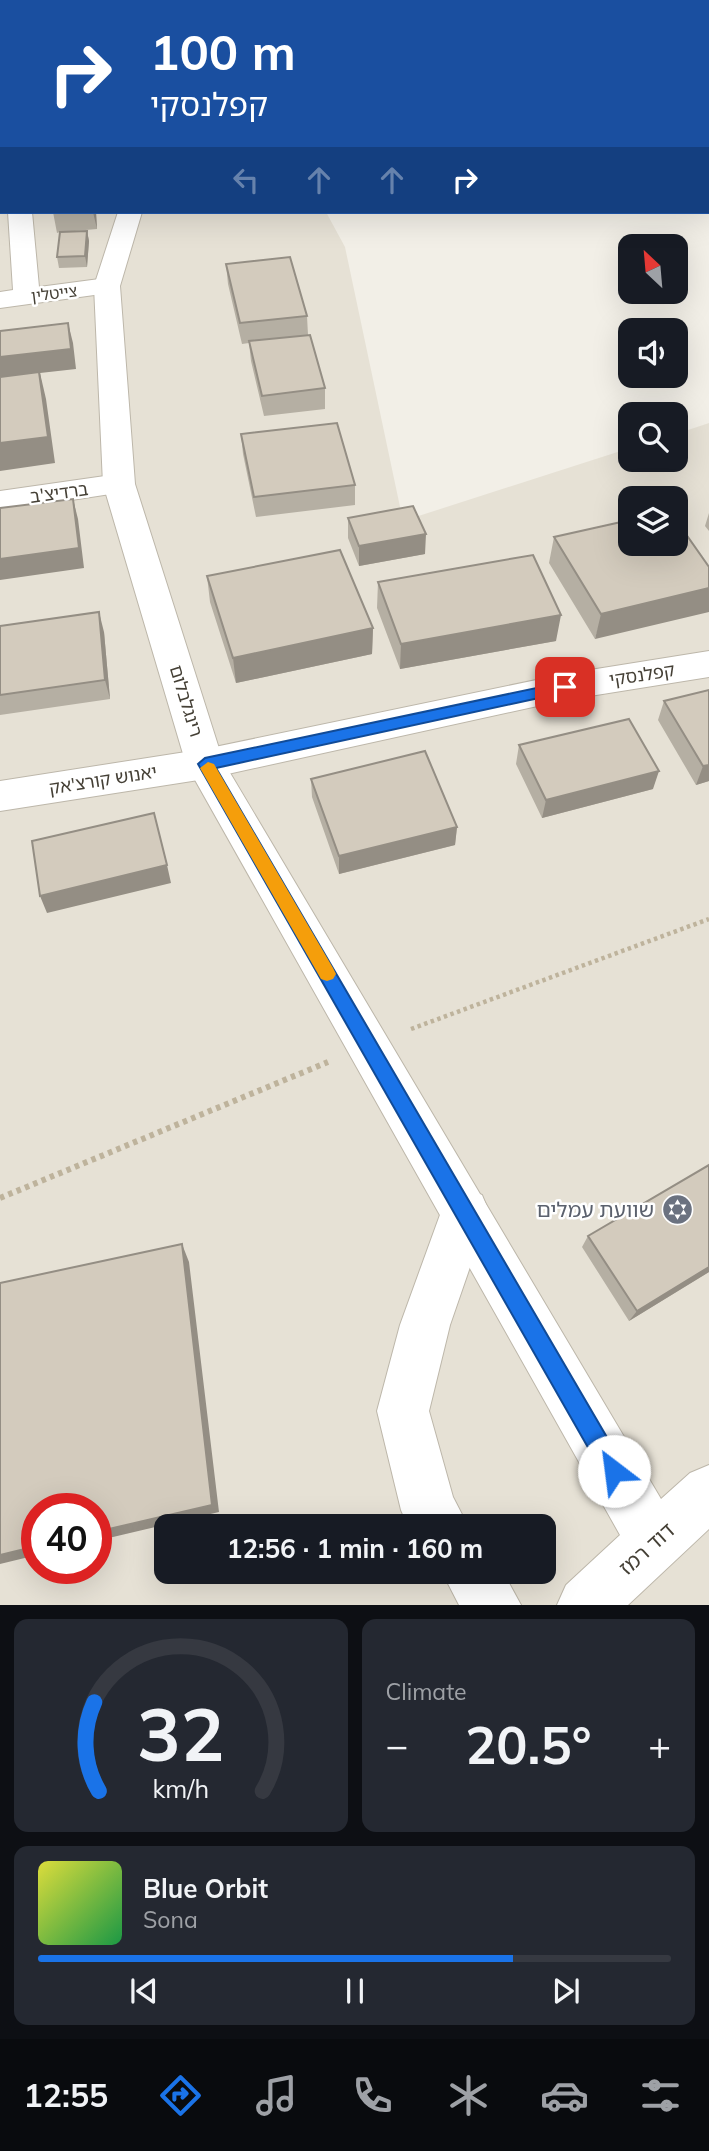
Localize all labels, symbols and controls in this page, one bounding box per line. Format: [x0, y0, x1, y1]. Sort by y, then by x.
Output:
text: 100 m [150, 21, 296, 82]
icon: right [35, 28, 126, 119]
text: קפלנסקי [150, 84, 268, 124]
icon: left [227, 161, 265, 199]
icon: ahead [300, 161, 338, 199]
icon: ahead [373, 161, 411, 199]
icon: right [446, 161, 484, 199]
north arrow [618, 234, 688, 304]
map controls [618, 234, 688, 556]
street label: צייטלין [30, 280, 78, 306]
button: sound [618, 318, 688, 388]
button: search [618, 402, 688, 472]
street label: ברדיצ'ב [28, 477, 90, 508]
button: layers [618, 486, 688, 556]
pin [535, 657, 595, 717]
street label: קפלנסקי [607, 658, 676, 691]
street label: רינגלבלום [165, 662, 208, 740]
icon: arrive [546, 668, 584, 706]
street label: יאנוש קורצ'אק [47, 760, 159, 799]
synagogue icon: שוועת עמלים [660, 1193, 694, 1227]
place label: שוועת עמלים [537, 1196, 654, 1222]
position arrow [577, 1434, 651, 1508]
speed limit sign: 40 [21, 1493, 112, 1584]
street label: דוד רמז [613, 1516, 680, 1580]
text: 12:56 · 1 min · 160 m [227, 1532, 483, 1565]
text: Climate [386, 1677, 467, 1706]
text: 32 [137, 1689, 224, 1780]
text: 20.5° [465, 1712, 591, 1777]
text: − [386, 1721, 408, 1769]
text: + [648, 1721, 671, 1769]
text: km/h [152, 1773, 209, 1804]
text: Blue Orbit [143, 1872, 268, 1905]
text: Sona [143, 1905, 198, 1934]
icon: previous [125, 1972, 163, 2010]
icon: pause [336, 1972, 374, 2010]
icon: next [547, 1972, 585, 2010]
icon: directions [156, 2071, 205, 2120]
icon: music [252, 2071, 301, 2120]
icon: phone [348, 2071, 397, 2120]
icon: climate [444, 2071, 493, 2120]
icon: car [540, 2071, 589, 2120]
icon: filters [636, 2071, 685, 2120]
text: 12:55 [24, 2075, 108, 2115]

